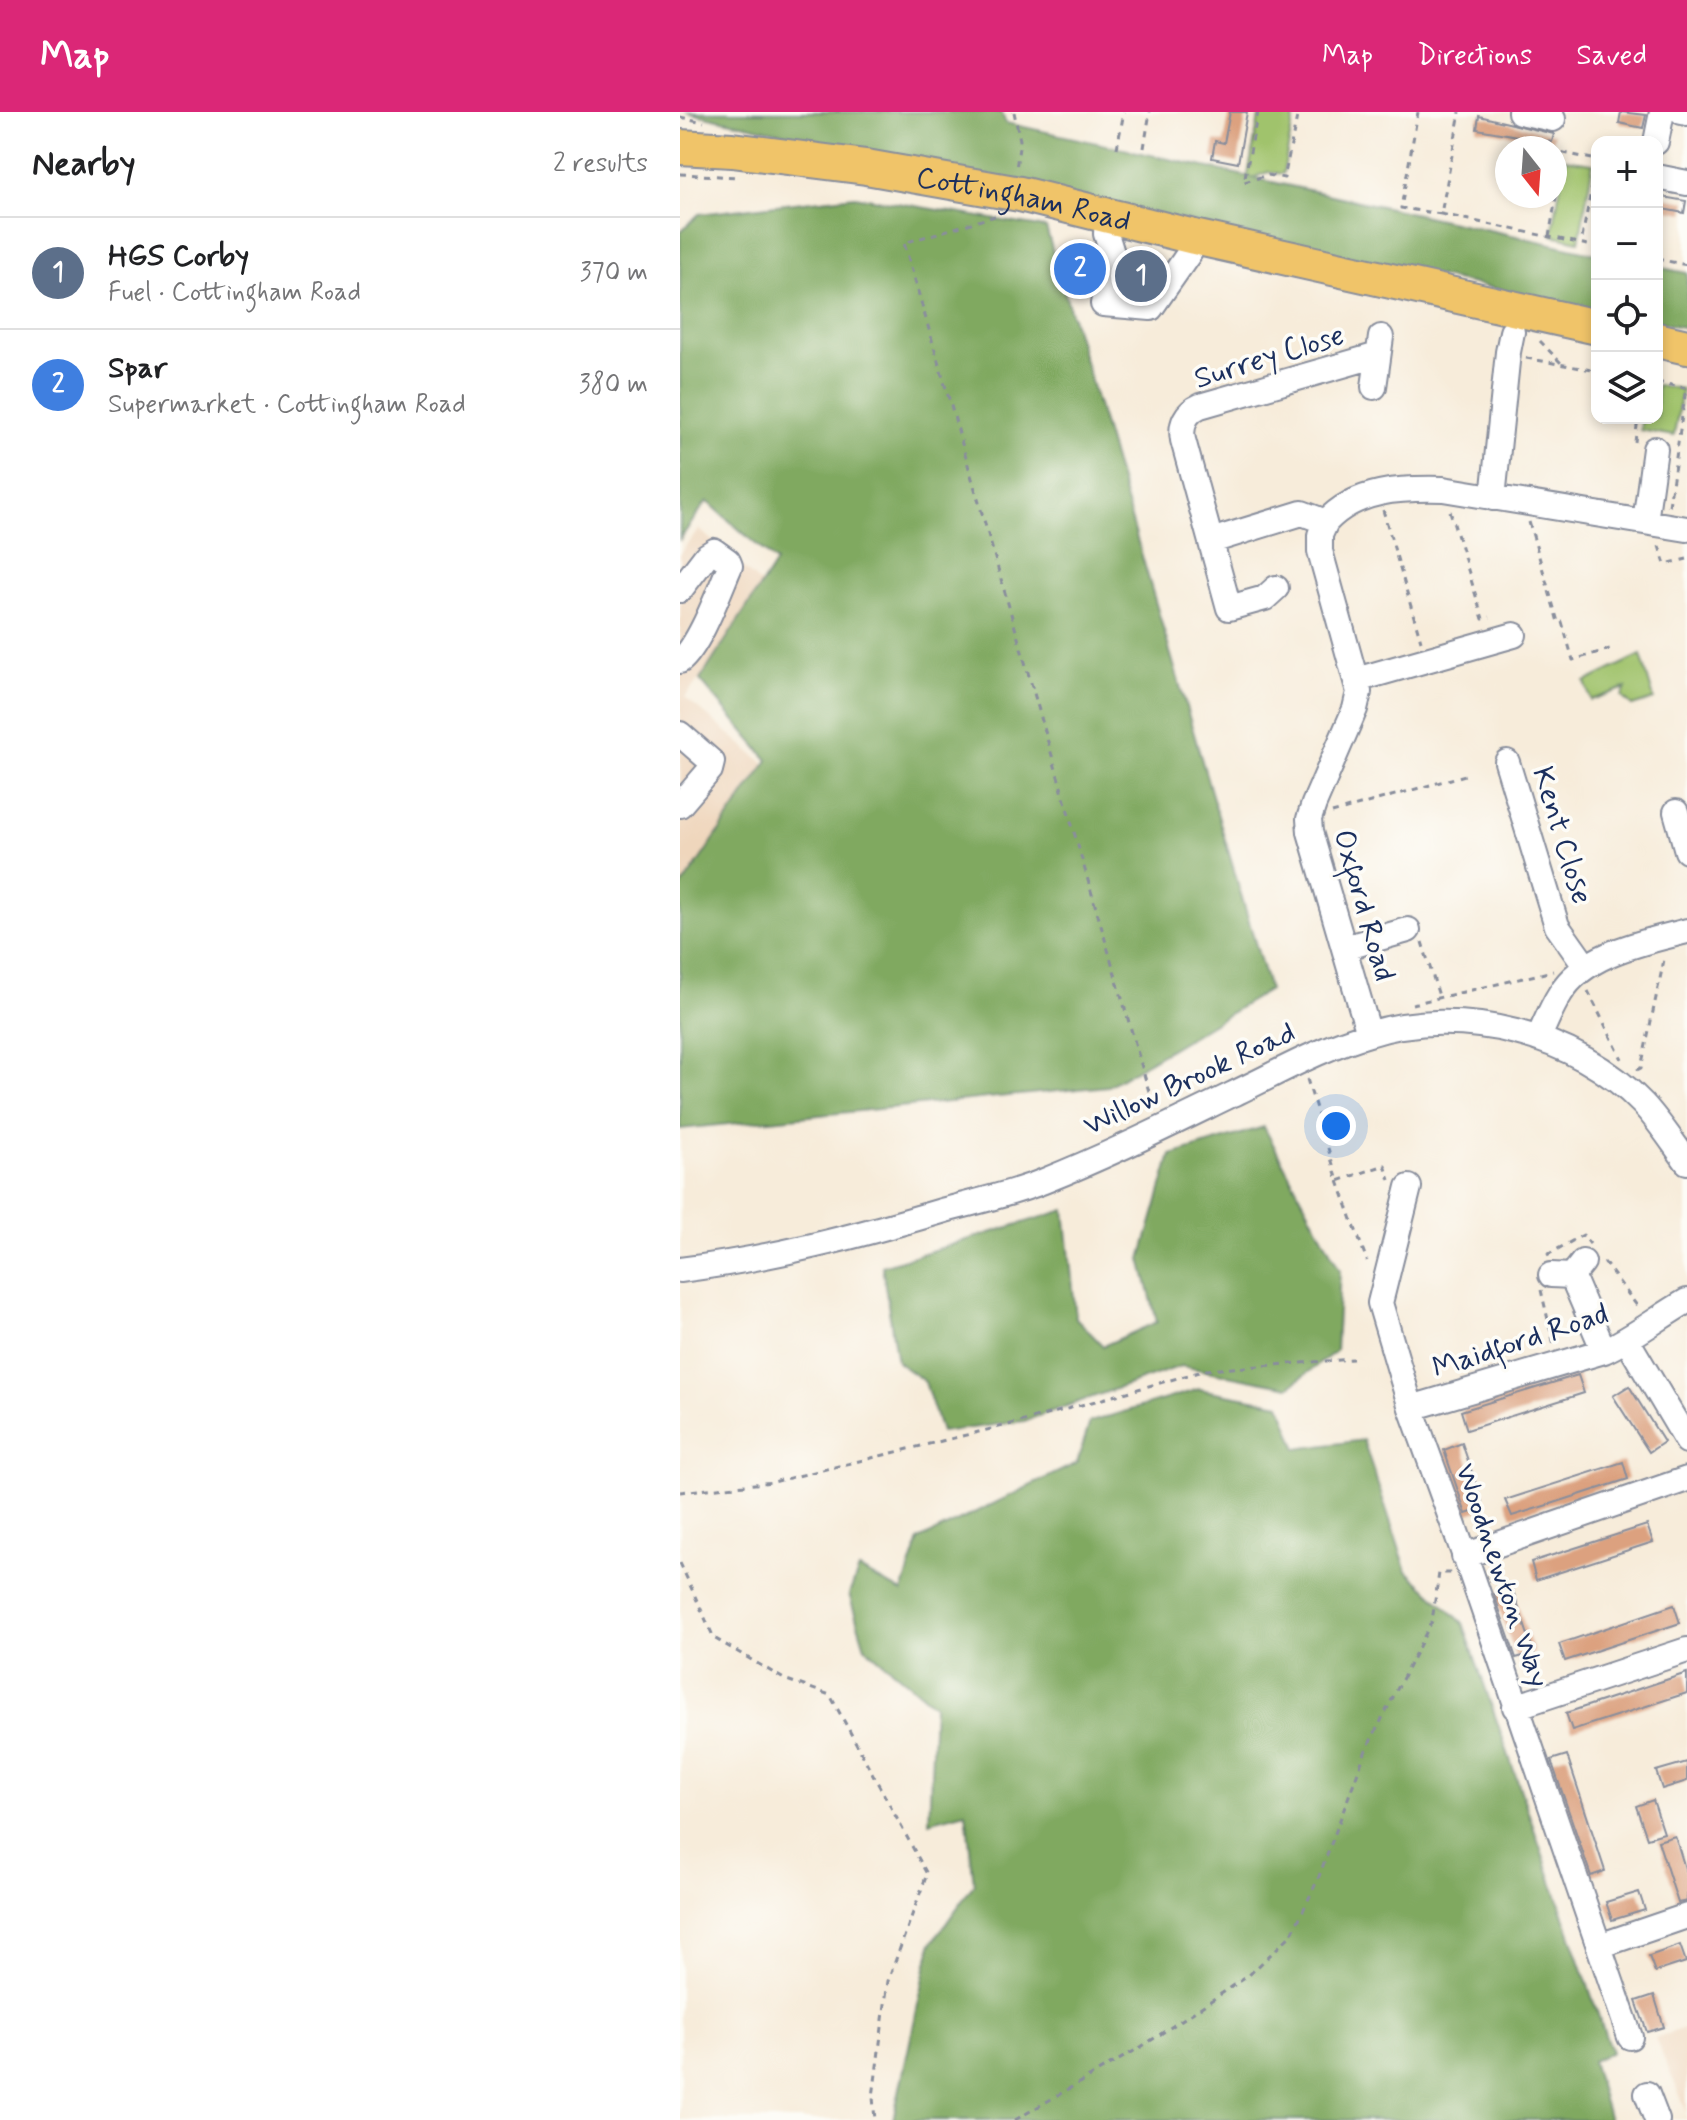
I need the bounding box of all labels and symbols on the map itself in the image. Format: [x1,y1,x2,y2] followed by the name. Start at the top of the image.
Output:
[1495,136,1567,208] north arrow
[913,158,1135,242] street label: Cottingham Road
[1054,239,1106,299] pin: 2
[1115,246,1167,306] pin: 1
[1190,316,1349,399] street label: Surrey Close
[1522,762,1601,909] street label: Kent Close
[1321,825,1404,986] street label: Oxford Road
[1077,1013,1302,1146] street label: Willow Brook Road
[1316,1106,1356,1146] your location
[1427,1295,1614,1390] street label: Maidford Road
[1445,1458,1558,1693] street label: Woodnewton Way

